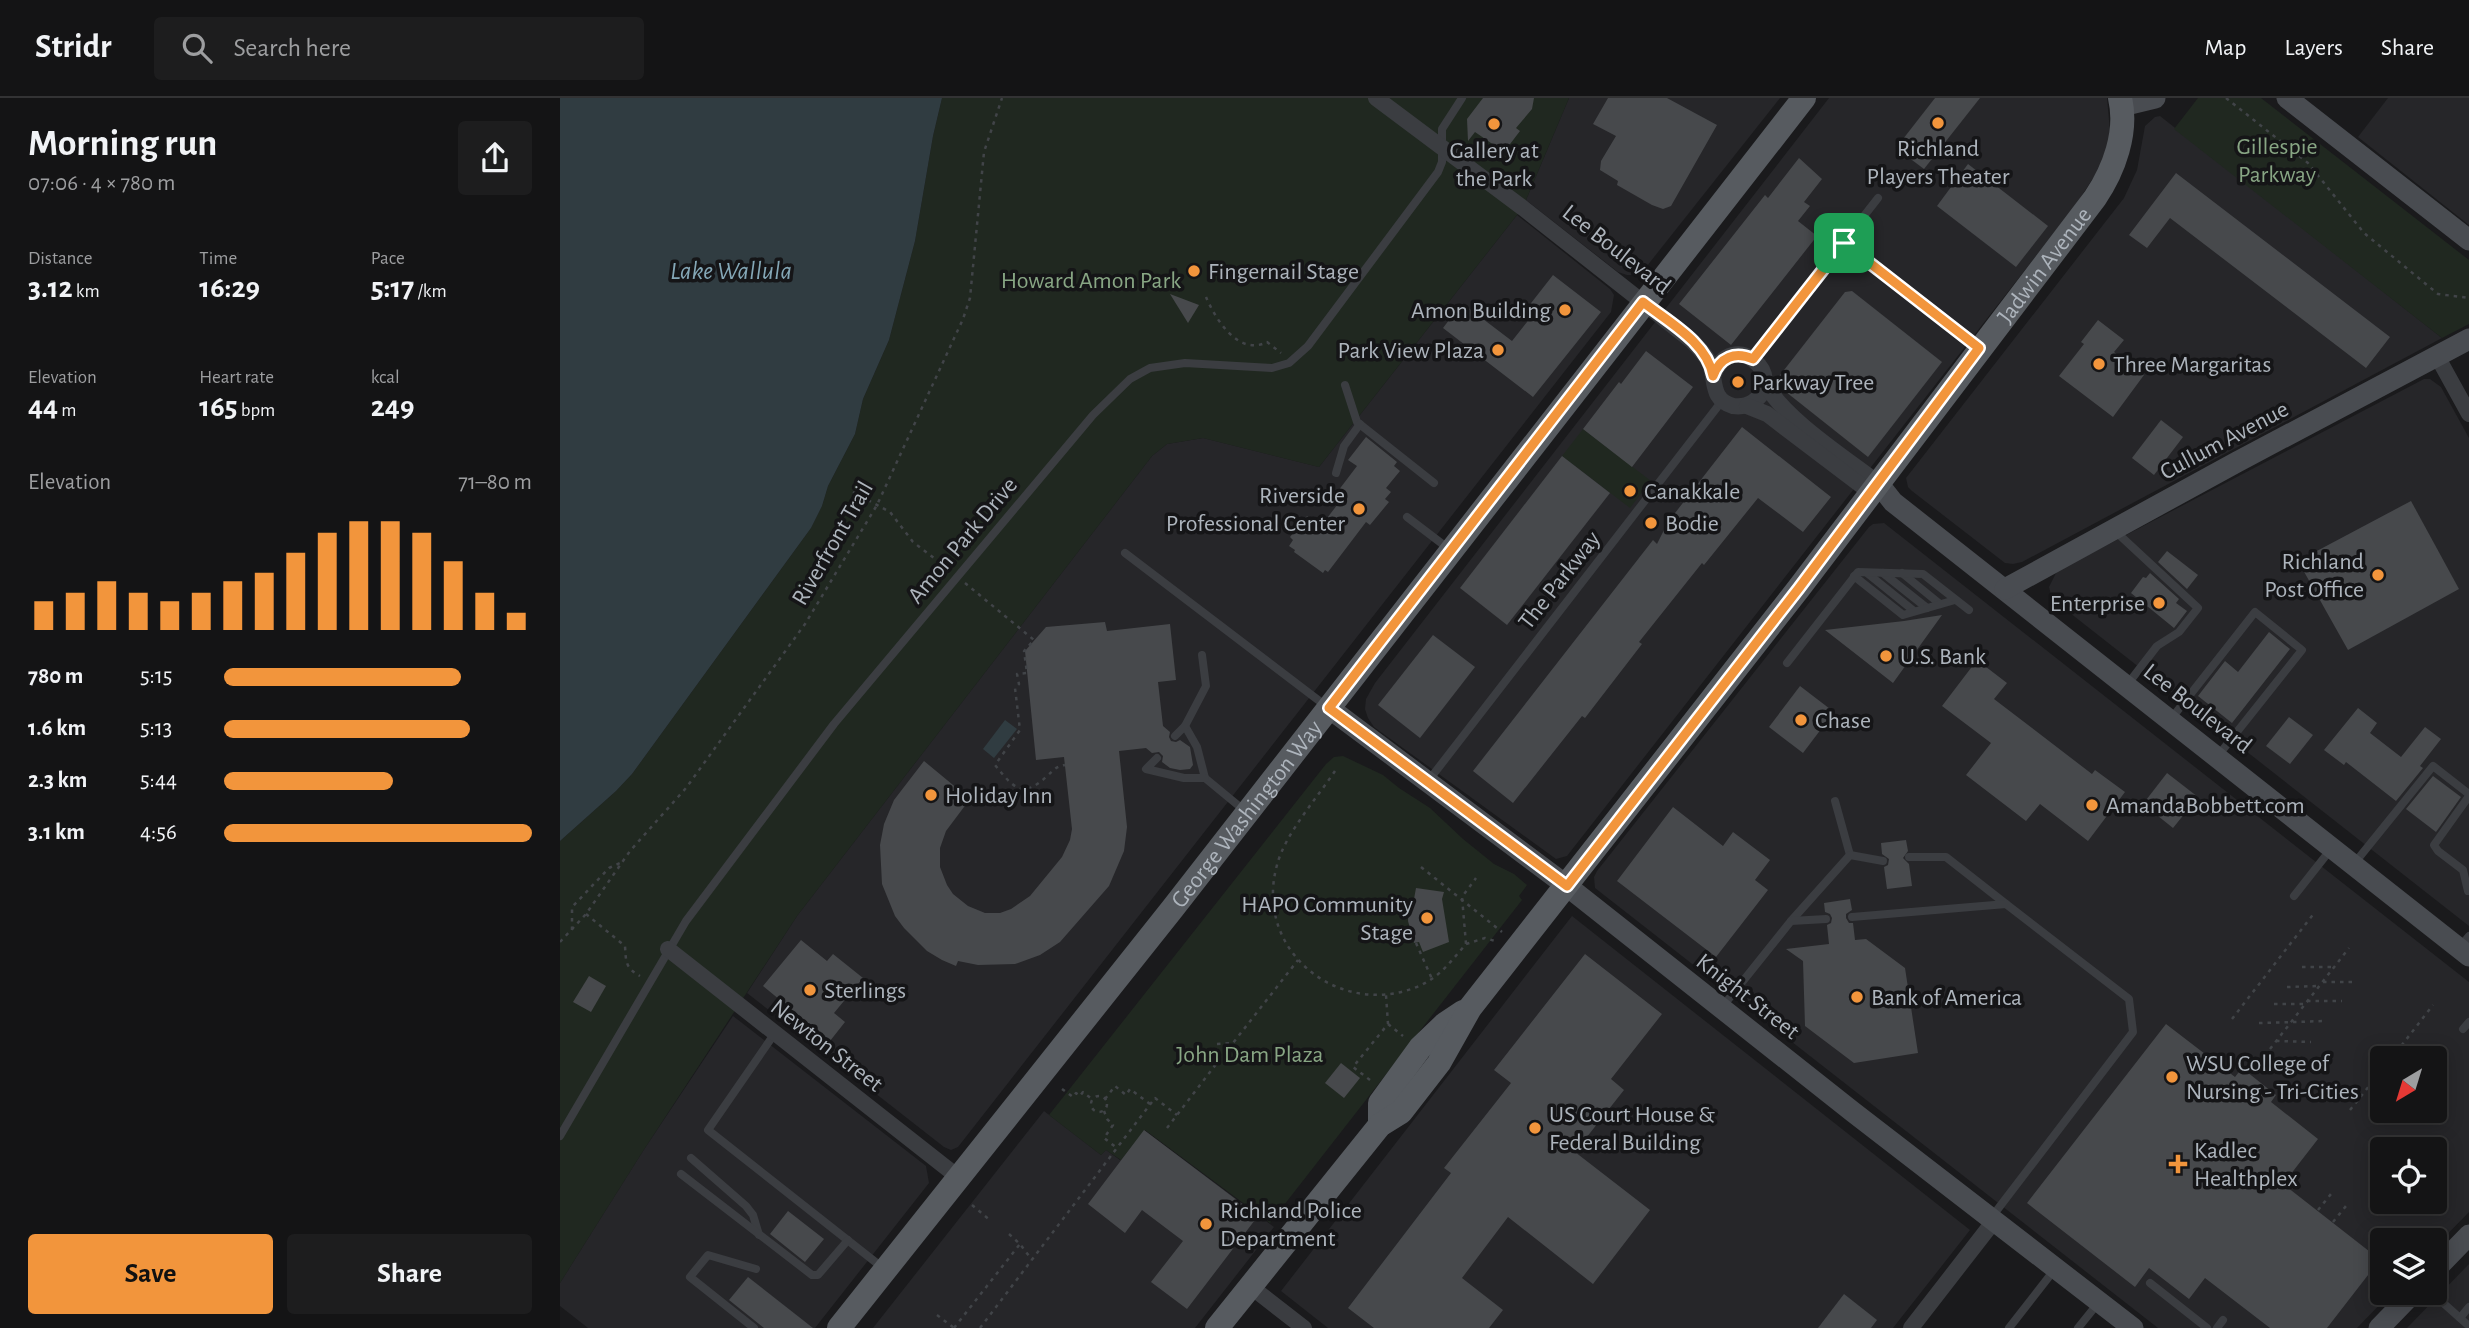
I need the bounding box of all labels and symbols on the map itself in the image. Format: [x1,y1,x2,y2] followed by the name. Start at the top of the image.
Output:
[1930,115,1946,131] marker: Richland Players Theater
[1486,116,1502,132] marker: Gallery at the Park
[2236,135,2318,187] park label: Gillespie Parkway
[1866,137,2010,189] place label: Richland Players Theater
[1449,139,1539,191] place label: Gallery at the Park
[1558,200,1675,299] street label: Lee Boulevard
[1993,203,2096,328] street label: Jadwin Avenue
[1814,213,1874,273] pin
[670,258,792,284] water label: Lake Wallula
[1208,260,1359,284] place label: Fingernail Stage
[1186,263,1202,279] marker: Fingernail Stage
[1001,269,1181,293] park label: Howard Amon Park
[1411,299,1551,323] place label: Amon Building
[1557,302,1573,318] marker: Amon Building
[1338,339,1484,363] place label: Park View Plaza
[1490,342,1506,358] marker: Park View Plaza
[2113,353,2271,377] place label: Three Margaritas
[2091,356,2107,372] marker: Three Margaritas
[1752,371,1874,395] place label: Parkway Tree
[1730,374,1746,390] marker: Parkway Tree
[2156,397,2293,485] street label: Cullum Avenue
[903,473,1022,608] street label: Amon Park Drive
[788,477,878,610] street label: Riverfront Trail
[1644,480,1740,504] place label: Canakkale
[1622,483,1638,499] marker: Canakkale
[1166,484,1345,536] place label: Riverside Professional Center
[1351,501,1367,517] marker: Riverside Professional Center
[1665,512,1719,536] place label: Bodie
[1643,515,1659,531] marker: Bodie
[1514,527,1605,634] street label: The Parkway
[2264,550,2364,602] place label: Richland Post Office
[2370,567,2386,583] marker: Richland Post Office
[2050,592,2145,616] place label: Enterprise
[2151,595,2167,611] marker: Enterprise
[1900,645,1986,669] place label: U.S. Bank
[1878,648,1894,664] marker: U.S. Bank
[2139,659,2256,758] street label: Lee Boulevard
[1815,709,1871,733] place label: Chase
[1793,712,1809,728] marker: Chase
[1167,716,1327,913] street label: George Washington Way
[945,784,1053,808] place label: Holiday Inn
[923,787,939,803] marker: Holiday Inn
[2106,794,2305,818] place label: AmandaBobbett.com
[2084,797,2100,813] marker: AmandaBobbett.com
[1241,893,1413,945] place label: HAPO Community Stage
[1419,910,1435,926] marker: HAPO Community Stage
[1691,949,1804,1044] street label: Knight Street
[824,979,906,1003] place label: Sterlings
[802,982,818,998] marker: Sterlings
[1871,986,2022,1010] place label: Bank of America
[1849,989,1865,1005] marker: Bank of America
[766,995,887,1097] street label: Newton Street
[1176,1043,1324,1067] park label: John Dam Plaza
[2370,1046,2446,1124] north arrow
[2186,1052,2359,1104] place label: WSU College of Nursing - Tri-Cities
[2164,1069,2180,1085] marker: WSU College of Nursing - Tri-Cities
[1549,1103,1715,1155] place label: US Court House & Federal Building
[1527,1120,1543,1136] marker: US Court House & Federal Building
[2194,1139,2298,1191] place label: Kadlec Healthplex
[2168,1154,2188,1174] marker: Kadlec Healthplex
[1220,1199,1362,1251] place label: Richland Police Department
[1198,1216,1214,1232] marker: Richland Police Department

